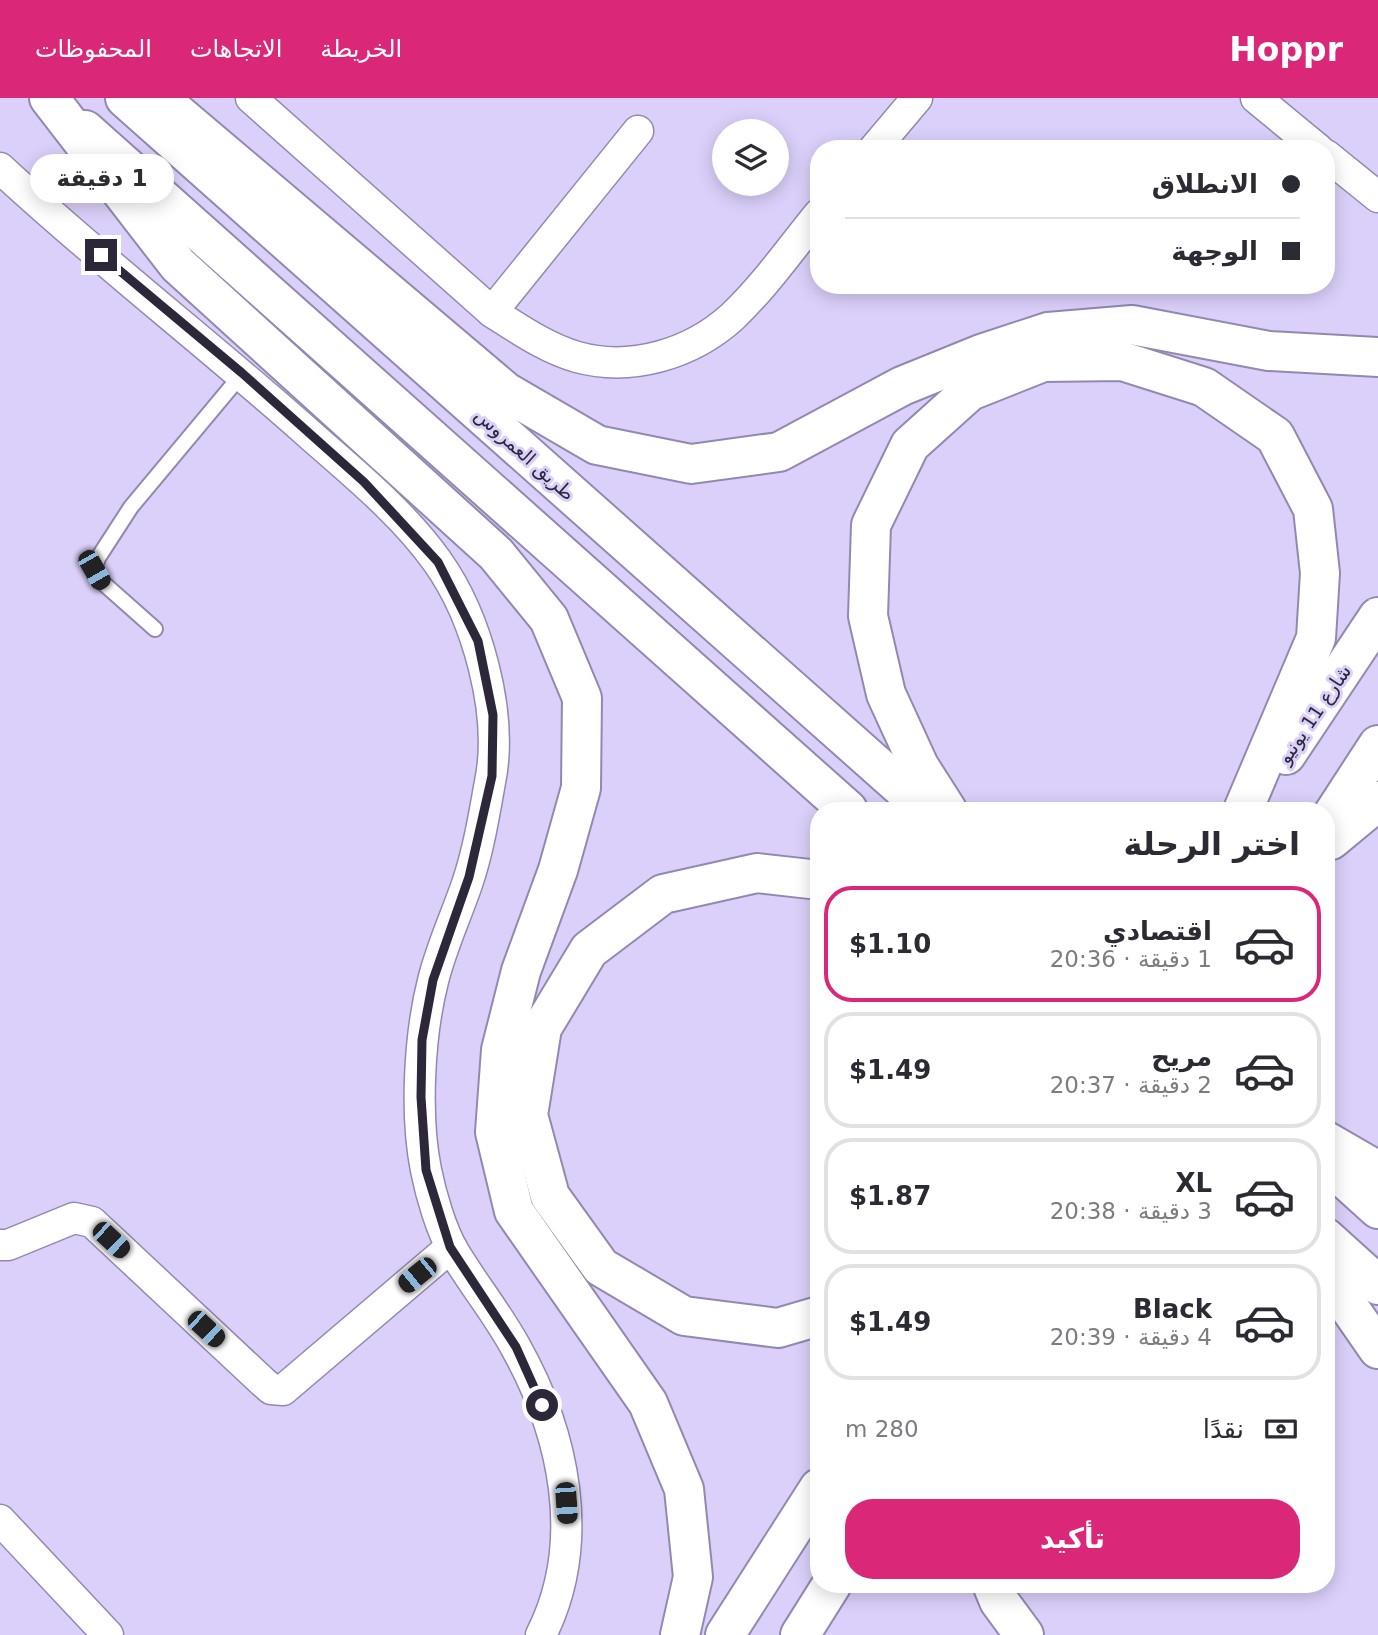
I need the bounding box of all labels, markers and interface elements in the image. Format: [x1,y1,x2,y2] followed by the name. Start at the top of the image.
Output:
[1229,30,1343,69] text: Hoppr
[35,35,152,63] text: المحفوظات
[190,35,282,63] text: الاتجاهات
[320,35,402,63] text: الخريطة
[712,119,789,196] map controls
[712,119,789,196] button: layers
[29,153,173,202] callout: 1 دقيقة
[57,165,147,191] text: 1 دقيقة
[1152,169,1258,199] text: الانطلاق
[1171,236,1258,266] text: الوجهة
[85,239,117,271] route end
[470,403,579,505] street label: طريق العمروس
[75,547,114,593] car
[1272,660,1356,769] street label: شارع 11 يونيو
[1123,825,1300,863] text: اختر الرحلة
[1233,913,1296,976] icon: car
[1103,916,1212,946] text: اقتصادي
[849,929,931,959] text: $1.10
[1050,946,1212,972] text: 1 دقيقة · 20:36
[1233,1039,1296,1102] icon: car
[1151,1042,1212,1072] text: مريح
[849,1055,931,1085] text: $1.49
[1050,1072,1212,1098] text: 2 دقيقة · 20:37
[1233,1165,1296,1228] icon: car
[1175,1168,1212,1198] text: XL
[849,1181,931,1211] text: $1.87
[1050,1198,1212,1224] text: 3 دقيقة · 20:38
[89,1218,134,1262] car
[395,1254,440,1296] car
[1233,1291,1296,1354] icon: car
[1133,1294,1212,1324] text: Black
[184,1307,229,1351] car
[849,1307,931,1337] text: $1.49
[1050,1324,1212,1350] text: 4 دقيقة · 20:39
[526,1389,558,1421] route start
[1262,1410,1300,1448] icon: cash
[1203,1414,1244,1444] text: نقدًا
[845,1416,919,1442] text: 280 m
[555,1481,578,1525] car
[845,1499,1300,1579] button: تأكيد

